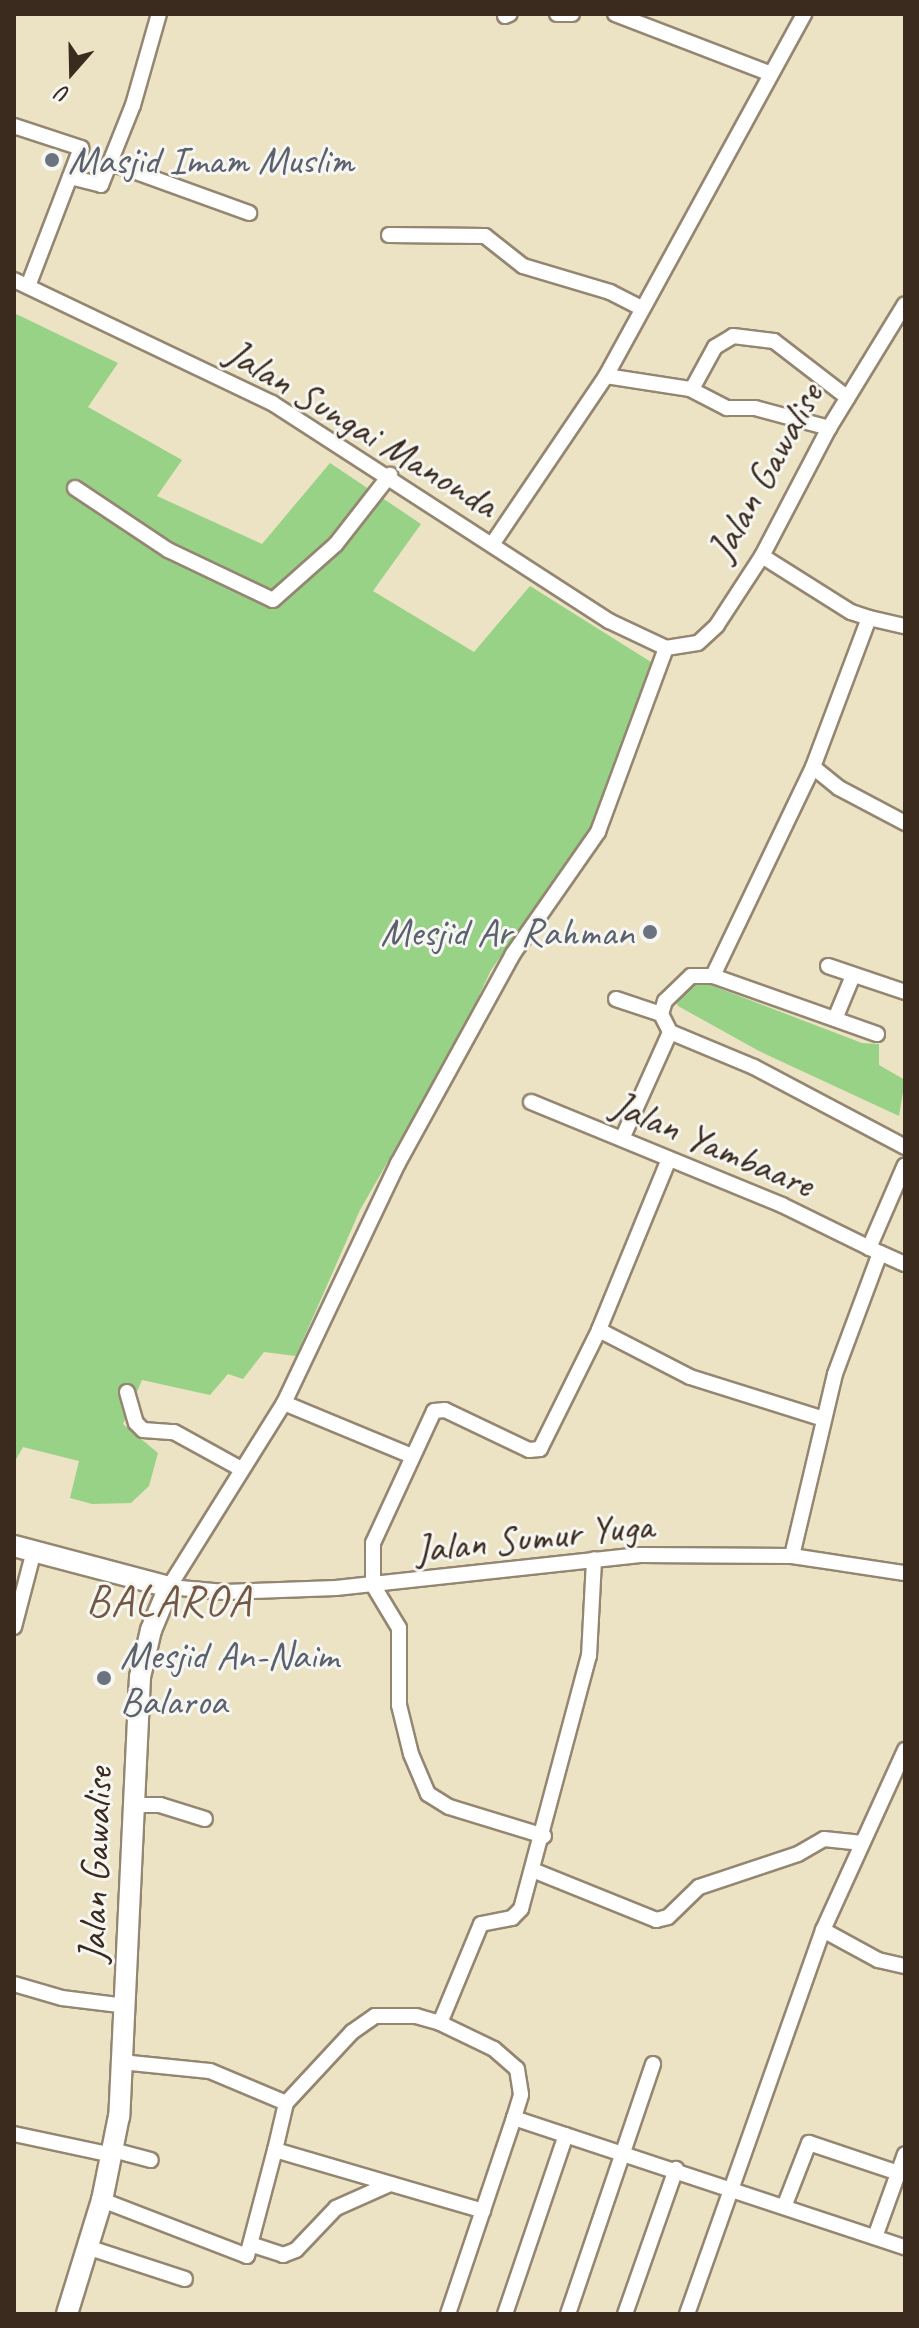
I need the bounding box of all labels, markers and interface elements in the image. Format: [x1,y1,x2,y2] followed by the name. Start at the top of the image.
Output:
[32,32,112,112] north arrow
[54,80,74,110] text: U
[68,136,352,184] place label: Masjid Imam Muslim
[43,151,61,169] marker: Masjid Imam Muslim
[218,328,506,528] street label: Jalan Sungai Manonda
[697,376,833,568] street label: Jalan Gawalise
[378,908,634,956] place label: Mesjid Ar Rahman
[641,923,659,941] marker: Mesjid Ar Rahman
[605,1080,821,1208] street label: Jalan Yambaare
[413,1501,655,1573] street label: Jalan Sumur Yuga
[88,1575,250,1627] district label: BALAROA
[120,1631,339,1725] place label: Mesjid An-Naim Balaroa
[95,1669,113,1687] marker: Mesjid An-Naim Balaroa
[68,1767,122,1963] street label: Jalan Gawalise

